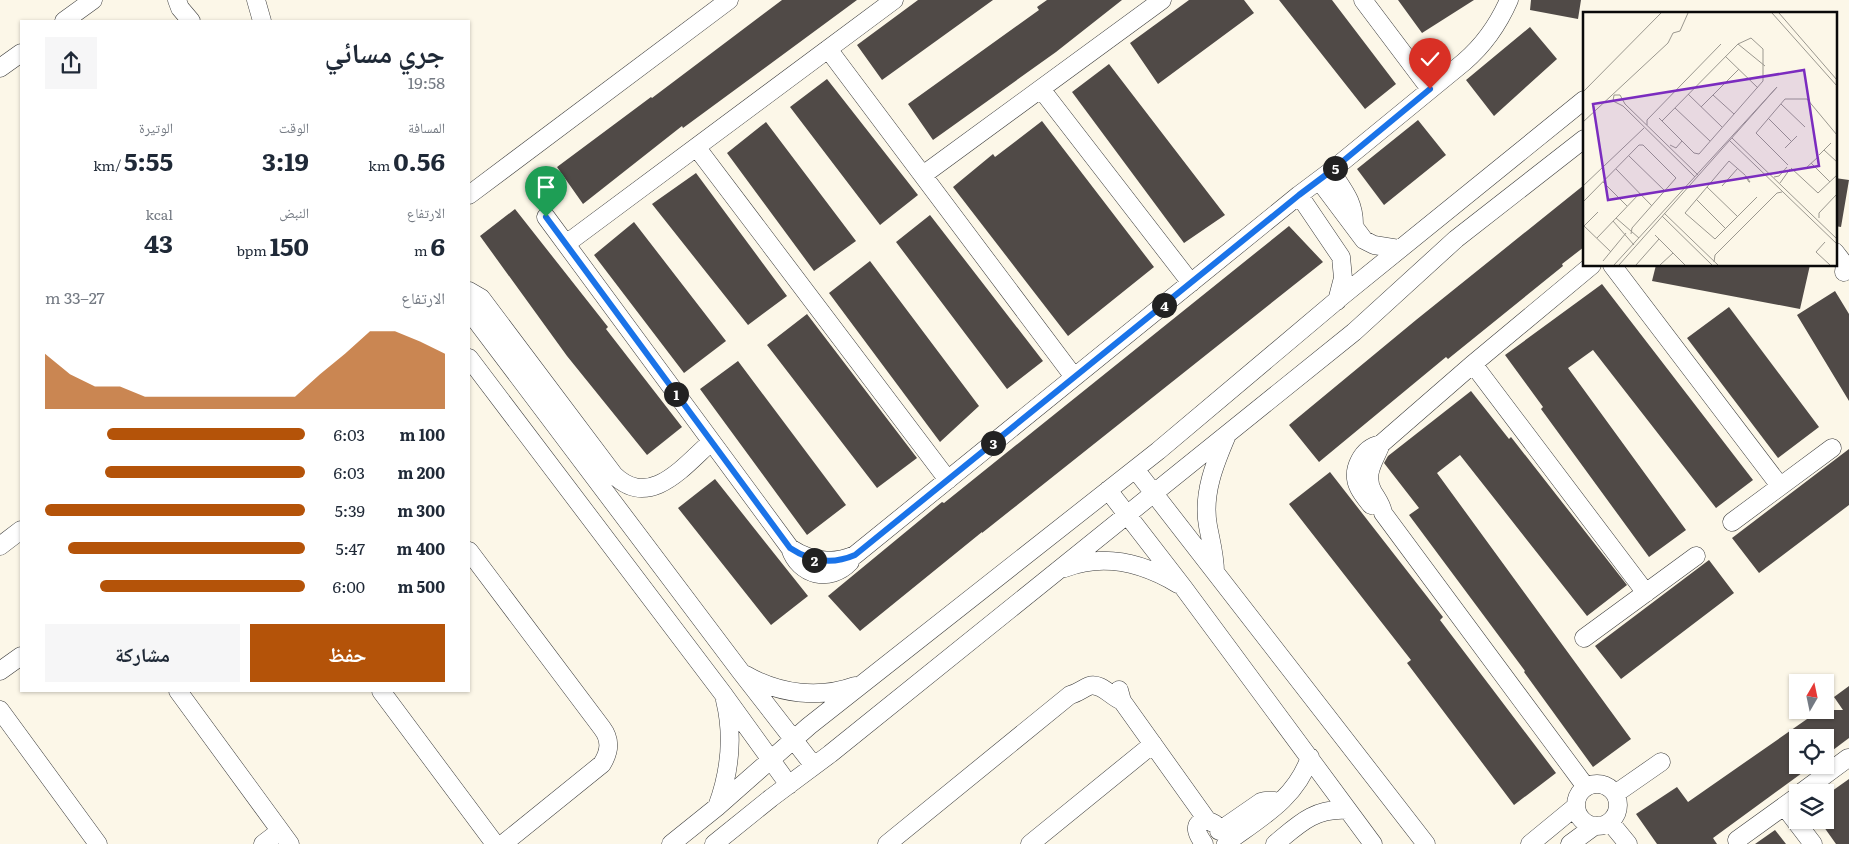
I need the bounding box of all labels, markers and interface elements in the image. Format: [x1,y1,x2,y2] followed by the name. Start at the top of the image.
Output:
[1583,12,1836,266] inset map
[325,30,445,72] text: جري مسائي
[45,37,97,89] button: share
[1409,38,1451,89] pin
[1416,45,1444,73] icon: check
[408,70,445,94] text: 19:58
[139,117,173,137] text: الوتيرة
[279,117,309,137] text: الوقت
[408,117,445,137] text: المسافة
[124,142,173,179] text: 5:55
[262,142,309,179] text: 3:19
[393,142,445,179] text: 0.56
[93,155,124,175] text: /km
[368,155,393,175] text: km
[1322,156,1348,180] pin: 5
[1332,158,1339,178] text: 5
[525,166,567,217] pin
[532,173,560,201] icon: arrive
[279,202,309,222] text: النبض
[407,202,445,222] text: الارتفاع
[145,204,173,224] text: kcal
[144,224,173,261] text: 43
[270,227,309,264] text: 150
[430,227,445,264] text: 6
[236,240,270,260] text: bpm
[414,240,430,260] text: m
[45,285,105,309] text: 27–33 m
[401,285,445,309] text: الارتفاع
[1152,292,1176,318] pin: 4
[1160,295,1169,315] text: 4
[664,382,688,406] pin: 1
[674,384,679,404] text: 1
[333,422,365,446] text: 6:03
[400,422,445,446] text: 100 m
[980,430,1006,456] pin: 3
[990,433,997,453] text: 3
[333,460,365,484] text: 6:03
[398,460,445,484] text: 200 m
[335,498,365,522] text: 5:39
[397,498,445,522] text: 300 m
[335,536,365,560] text: 5:47
[396,536,445,560] text: 400 m
[802,548,826,572] pin: 2
[811,550,818,570] text: 2
[333,574,365,598] text: 6:00
[397,574,445,598] text: 500 m
[45,624,240,682] button: مشاركة
[250,624,445,682] button: حفظ
[1789,674,1834,719] north arrow
[1789,674,1834,829] map controls
[1789,729,1834,774] button: locate
[1789,784,1834,829] button: layers

